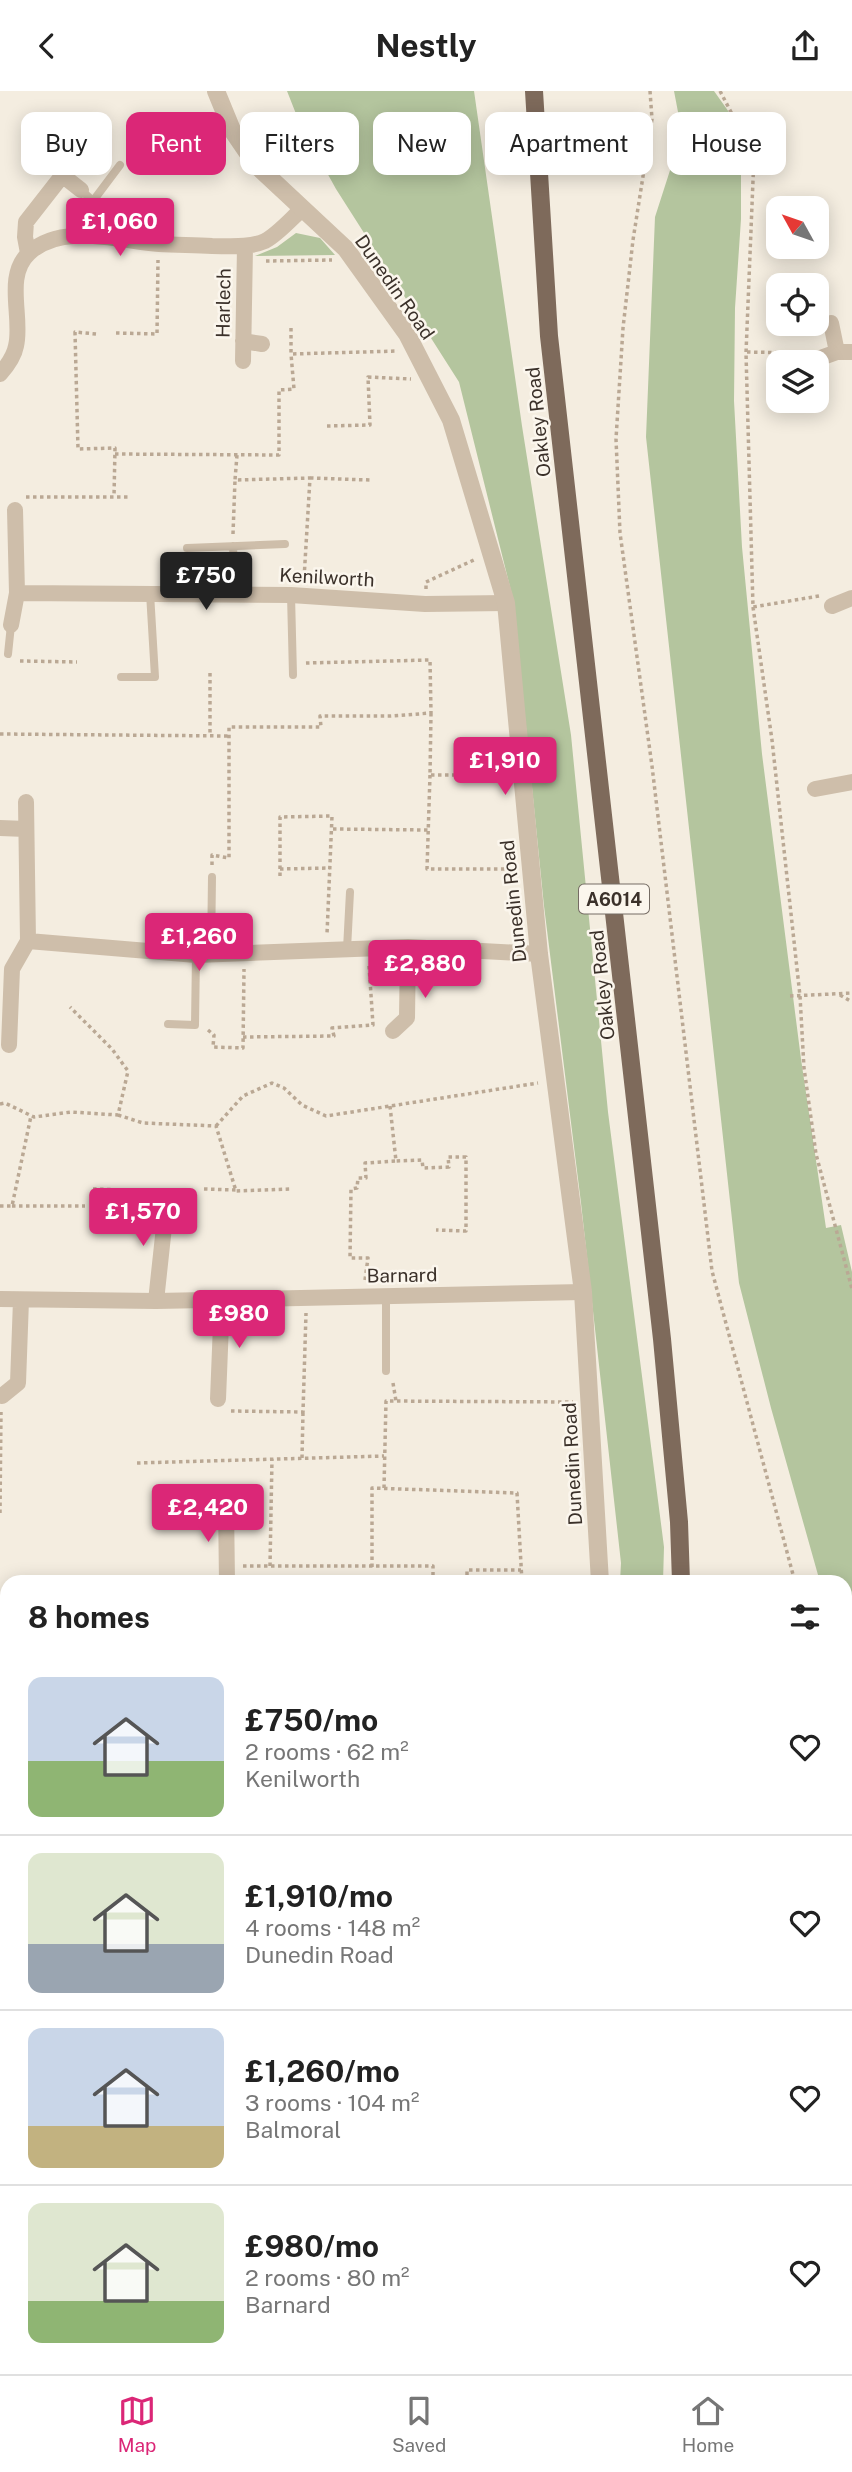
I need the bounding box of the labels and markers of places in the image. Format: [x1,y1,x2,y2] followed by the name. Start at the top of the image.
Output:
[63,199,177,258] pin: £1,060
[165,553,247,612] pin: £750
[448,737,562,797] pin: £1,910
[142,913,256,973] pin: £1,260
[368,941,482,1000] pin: £2,880
[86,1189,200,1248] pin: £1,570
[198,1291,280,1350] pin: £980
[151,1485,265,1544] pin: £2,420

